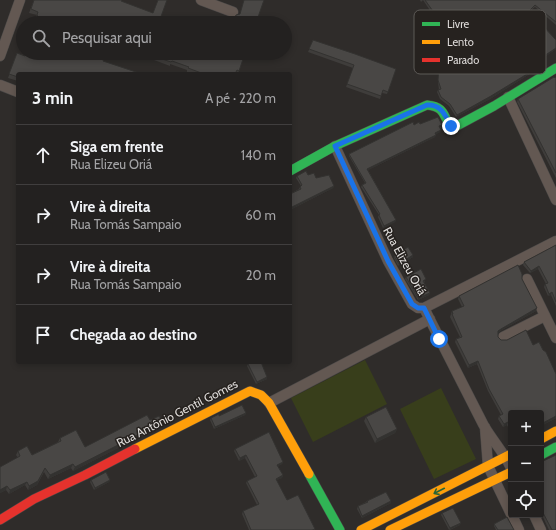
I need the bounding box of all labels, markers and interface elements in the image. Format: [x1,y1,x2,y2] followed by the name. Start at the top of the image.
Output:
[414,10,546,74] legend
[16,16,292,60] search box
[447,17,470,31] text: Livre
[30,27,52,49] icon: search
[62,29,152,47] text: Pesquisar aqui
[447,35,474,49] text: Lento
[447,53,479,67] text: Parado
[32,88,73,108] text: 3 min
[205,90,276,106] text: A pé · 220 m
[442,117,460,135] route end
[70,138,163,156] text: Siga em frente
[32,144,54,166] icon: ahead
[241,147,276,163] text: 140 m
[70,156,152,172] text: Rua Elizeu Oriá
[70,198,151,216] text: Vire à direita
[32,204,54,226] icon: right
[245,207,276,223] text: 60 m
[70,216,181,232] text: Rua Tomás Sampaio
[380,224,430,298] street label: Rua Elizeu Oriá
[70,258,151,276] text: Vire à direita
[32,264,54,286] icon: right
[246,267,276,283] text: 20 m
[70,276,181,292] text: Rua Tomás Sampaio
[32,324,54,346] icon: arrive
[70,326,197,344] text: Chegada ao destino
[430,330,448,348] route start
[114,376,240,450] street label: Rua Antônio Gentil Gomes
[508,410,544,518] map controls
[508,410,544,446] button: +
[508,446,544,482] button: −
[508,482,544,518] button: locate
[433,488,445,495] one-way arrow

